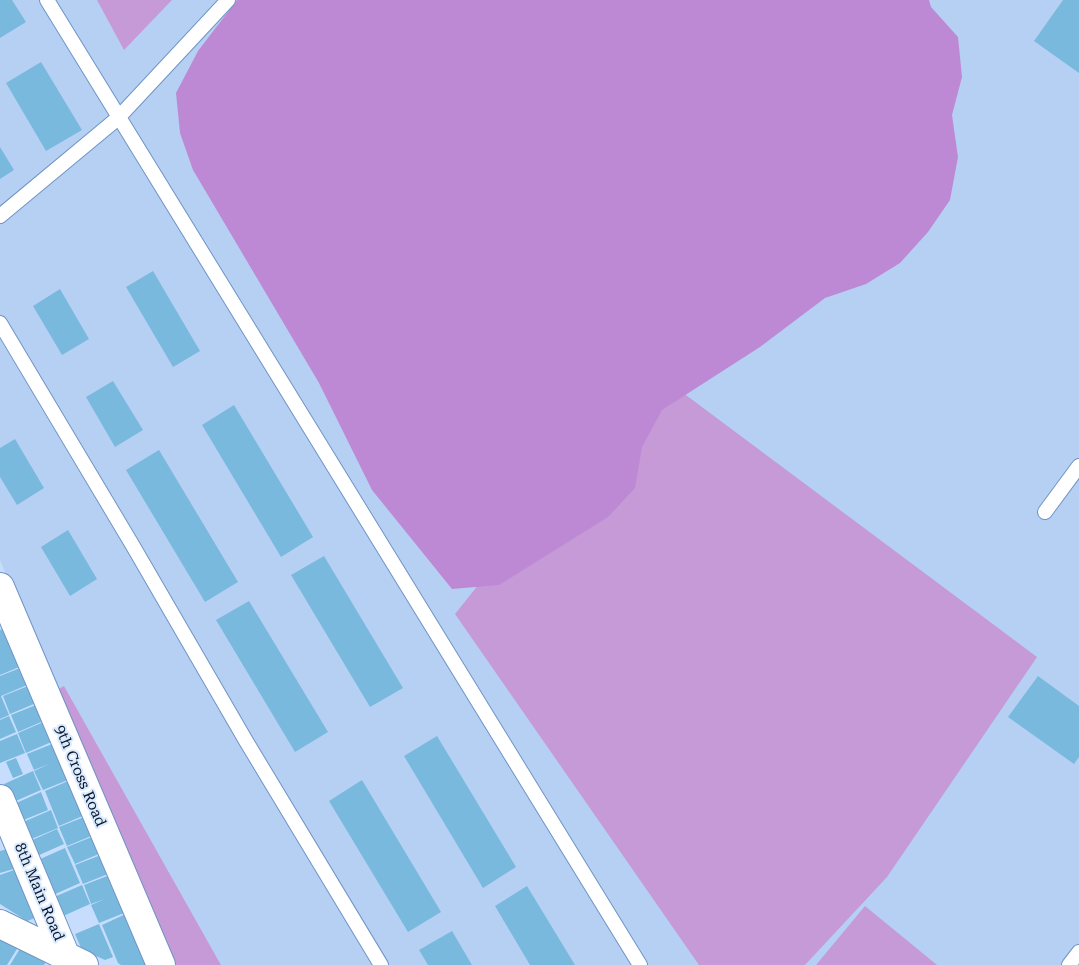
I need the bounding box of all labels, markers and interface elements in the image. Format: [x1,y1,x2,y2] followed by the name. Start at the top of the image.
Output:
[51,723,109,829] street label: 9th Cross Road
[10,840,68,944] street label: 8th Main Road

